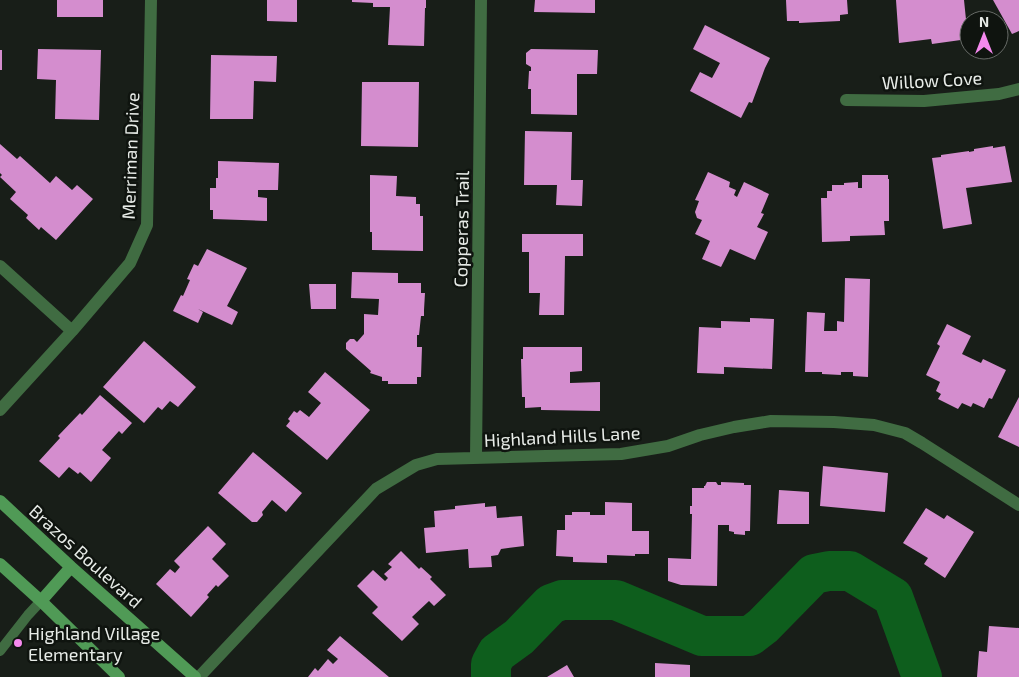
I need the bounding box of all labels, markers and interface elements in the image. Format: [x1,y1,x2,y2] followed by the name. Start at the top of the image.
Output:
[959,10,1009,60] north arrow
[979,13,989,30] text: N
[881,66,983,94] street label: Willow Cove
[117,92,143,220] street label: Merriman Drive
[449,170,473,287] street label: Copperas Trail
[483,421,641,451] street label: Highland Hills Lane
[25,500,147,612] street label: Brazos Boulevard
[28,622,160,665] place label: Highland Village Elementary
[12,637,24,649] marker: Highland Village Elementary

